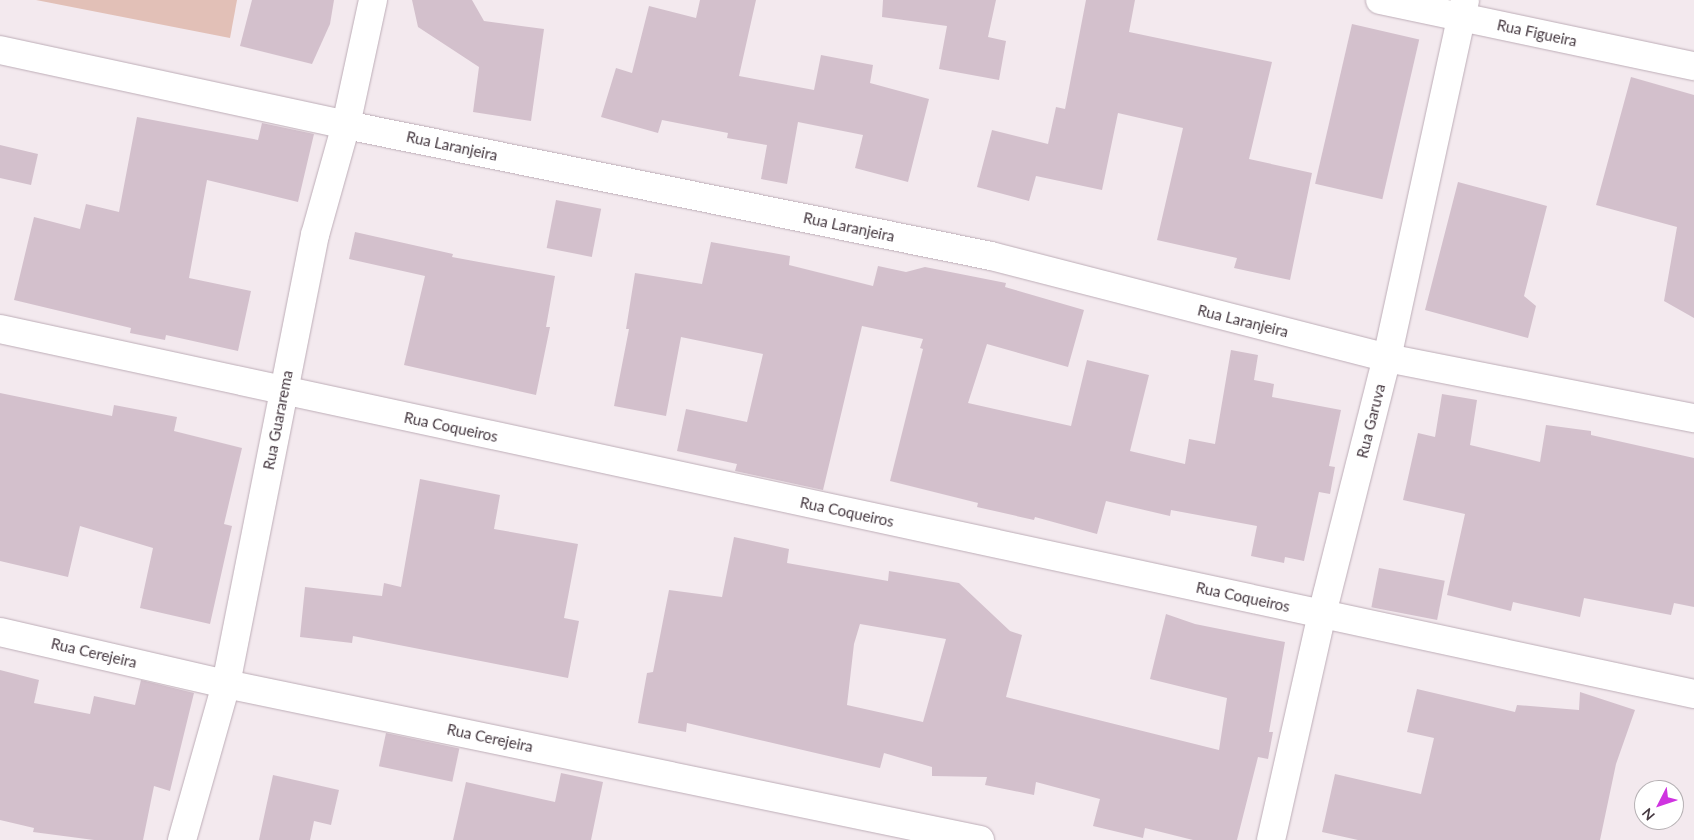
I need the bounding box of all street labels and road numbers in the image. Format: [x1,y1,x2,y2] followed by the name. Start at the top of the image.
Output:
[1495,16,1579,50] street label: Rua Figueira
[405,128,499,164] street label: Rua Laranjeira
[802,209,896,245] street label: Rua Laranjeira
[1196,301,1290,341] street label: Rua Laranjeira
[260,369,296,471] street label: Rua Guararema
[1353,382,1389,460] street label: Rua Garuva
[402,408,500,446] street label: Rua Coqueiros
[798,493,896,531] street label: Rua Coqueiros
[1194,578,1292,616] street label: Rua Coqueiros
[49,634,139,672] street label: Rua Cerejeira
[445,720,535,756] street label: Rua Cerejeira

